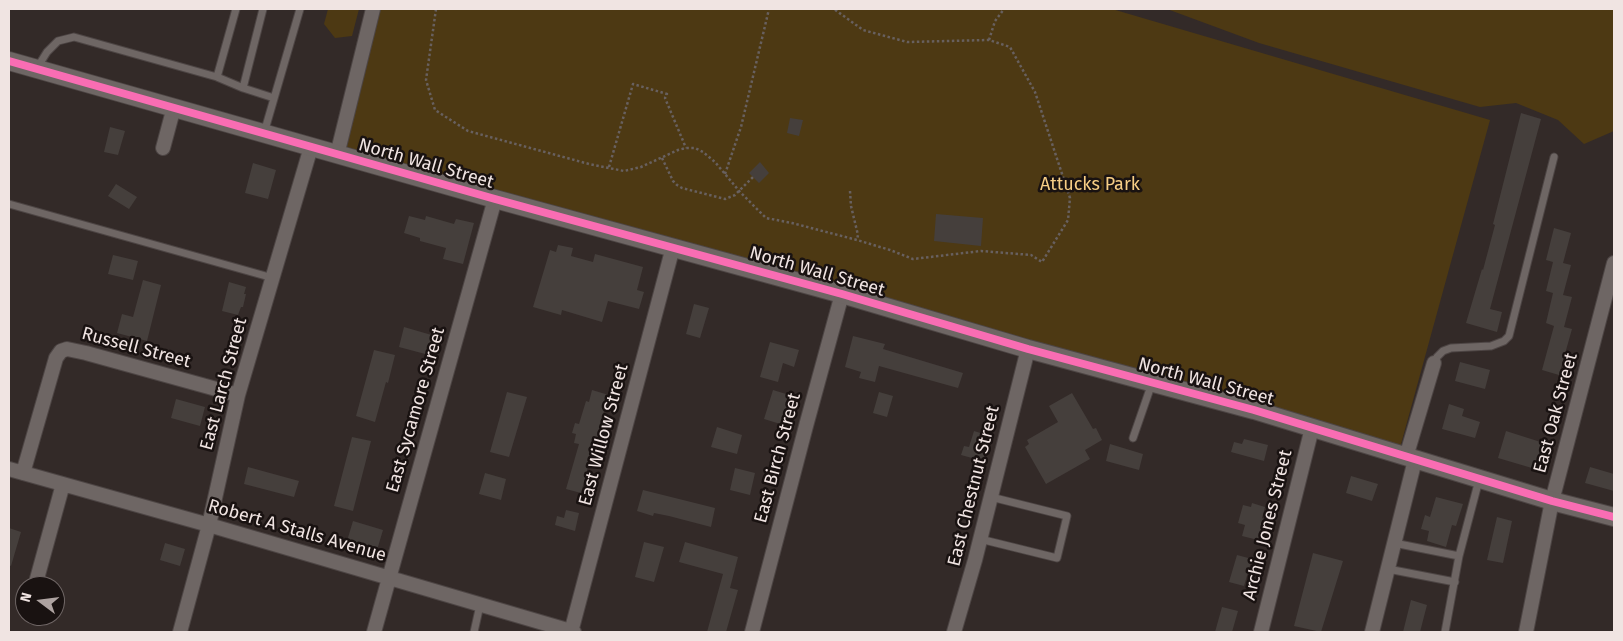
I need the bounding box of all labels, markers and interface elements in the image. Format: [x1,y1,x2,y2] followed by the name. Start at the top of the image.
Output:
[356,134,496,194] street label: North Wall Street
[1040,174,1140,196] park label: Attucks Park
[747,242,887,302] street label: North Wall Street
[196,315,252,453] street label: East Larch Street
[79,323,193,373] street label: Russell Street
[382,325,450,495] street label: East Sycamore Street
[1530,351,1582,475] street label: East Oak Street
[1136,353,1276,411] street label: North Wall Street
[575,362,633,508] street label: East Willow Street
[750,391,806,525] street label: East Birch Street
[944,403,1004,569] street label: East Chestnut Street
[1239,448,1297,602] street label: Archie Jones Street
[205,495,389,567] street label: Robert A Stalls Avenue
[15,576,65,626] north arrow
[17,591,35,604] text: N

